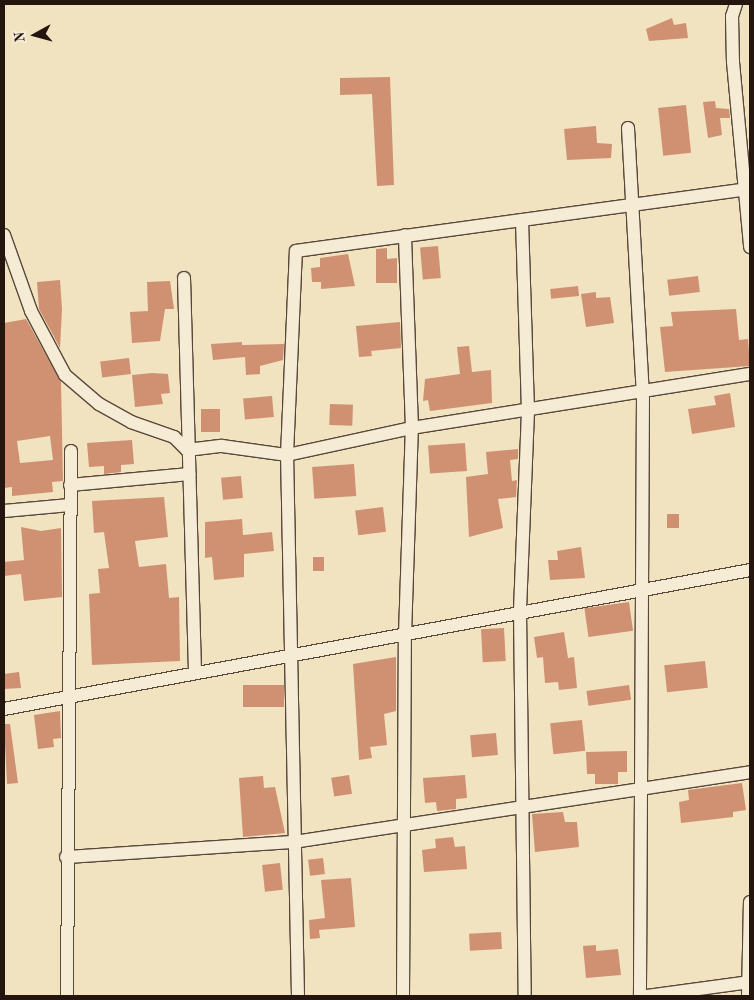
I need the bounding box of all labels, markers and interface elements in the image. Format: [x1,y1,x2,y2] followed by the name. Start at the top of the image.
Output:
[10,10,60,60] north arrow
[13,31,28,43] text: N

